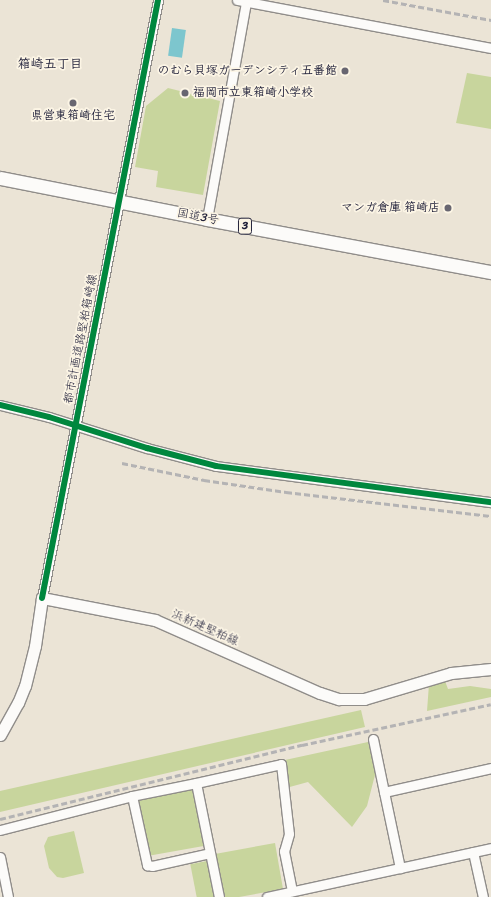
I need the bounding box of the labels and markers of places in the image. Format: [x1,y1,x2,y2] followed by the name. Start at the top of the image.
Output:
[157,64,337,78] place label: のむら貝塚ガーデンシティ五番館
[340,66,350,76] marker: のむら貝塚ガーデンシティ五番館
[193,86,313,100] place label: 福岡市立東箱崎小学校
[180,88,190,98] marker: 福岡市立東箱崎小学校
[68,98,78,108] marker: 県営東箱崎住宅
[31,109,115,123] place label: 県営東箱崎住宅
[341,201,440,215] place label: マンガ倉庫 箱崎店
[443,203,453,213] marker: マンガ倉庫 箱崎店

